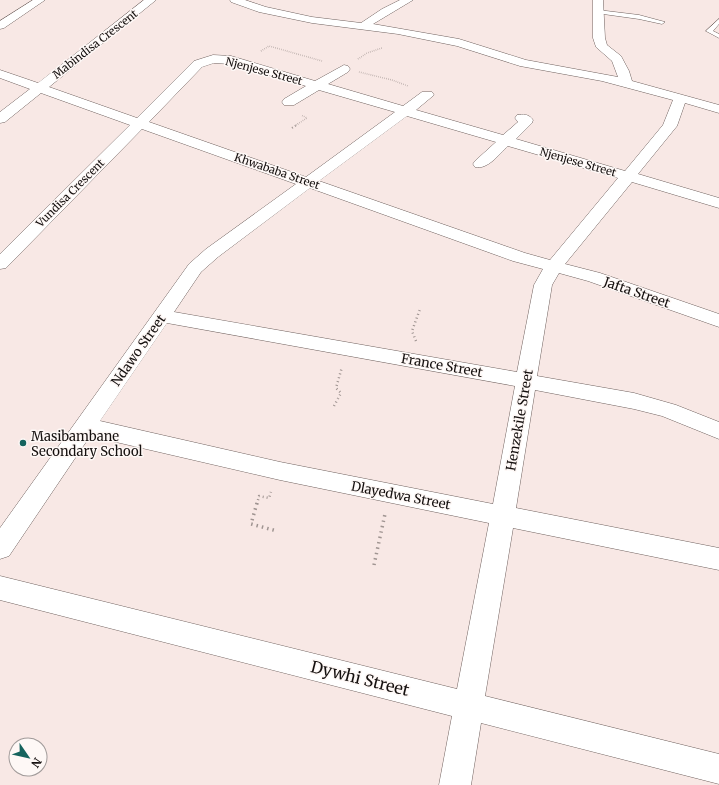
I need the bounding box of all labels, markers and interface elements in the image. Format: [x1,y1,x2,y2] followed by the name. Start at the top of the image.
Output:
[50,6,141,82] street label: Mabindisa Crescent
[224,54,305,88] street label: Njenjese Street
[538,144,619,180] street label: Njenjese Street
[232,150,322,192] street label: Khwababa Street
[32,155,108,231] street label: Vundisa Crescent
[601,273,672,312] street label: Jafta Street
[107,311,169,389] street label: Ndawo Street
[400,350,484,381] street label: France Street
[502,368,537,472] street label: Henzekile Street
[31,428,143,460] place label: Masibambane Secondary School
[18,438,28,448] marker: Masibambane Secondary School
[350,478,452,513] street label: Dlayedwa Street
[309,656,412,700] street label: Dywhi Street
[8,737,48,777] north arrow
[28,755,45,770] text: N

